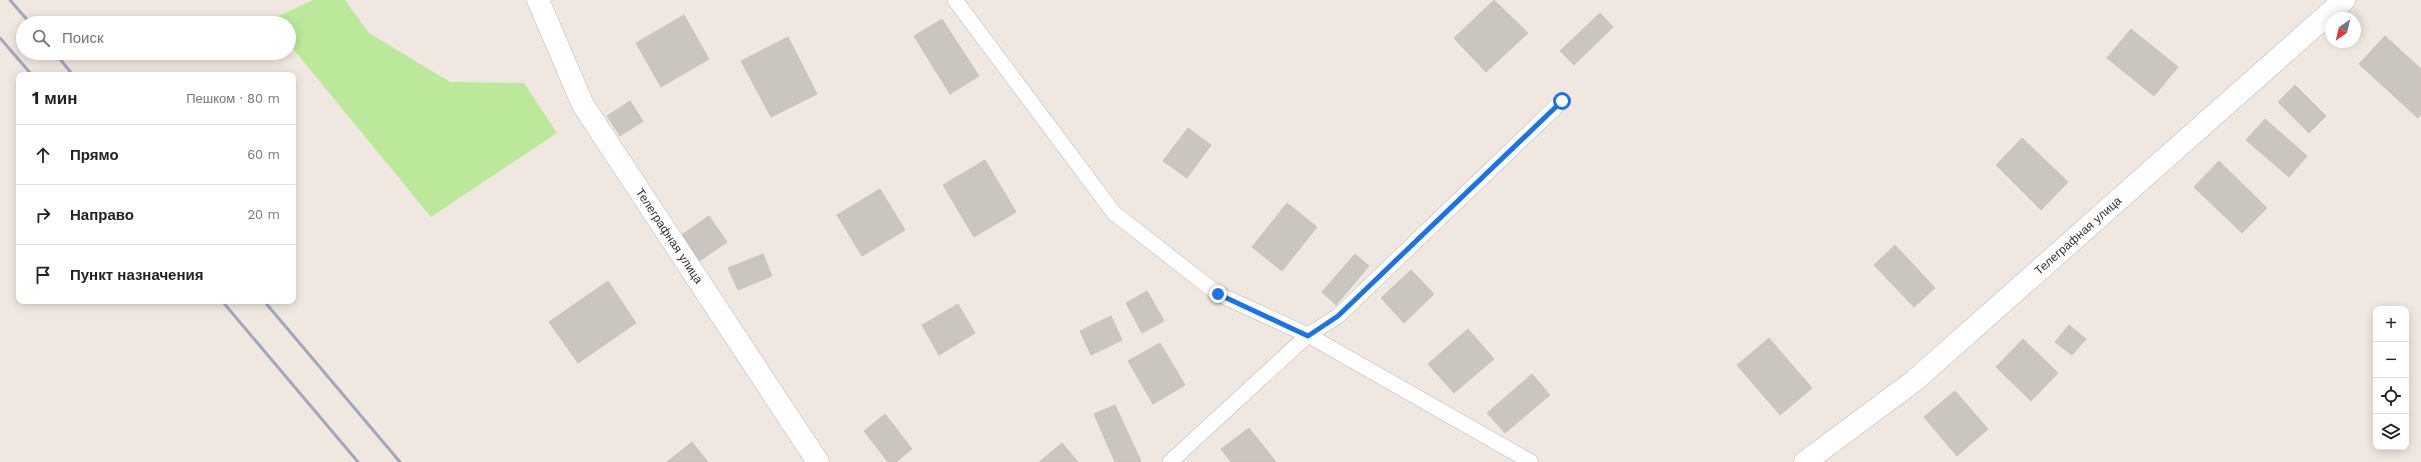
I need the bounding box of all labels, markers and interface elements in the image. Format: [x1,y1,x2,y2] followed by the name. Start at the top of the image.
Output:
[2325,12,2361,48] north arrow
[16,16,296,60] search box
[30,27,52,49] icon: search
[62,29,104,47] text: Поиск
[32,88,77,108] text: 1 мин
[186,91,280,106] text: Пешком · 80 m
[1553,92,1571,110] route start
[32,144,54,166] icon: ahead
[70,146,119,164] text: Прямо
[247,147,280,162] text: 60 m
[633,186,706,287] street label: Телеграфная улица
[2032,193,2125,278] street label: Телеграфная улица
[32,204,54,226] icon: right
[70,206,134,224] text: Направо
[248,207,280,222] text: 20 m
[32,264,54,286] icon: arrive
[70,266,203,284] text: Пункт назначения
[1209,285,1227,303] route end
[2373,306,2409,450] map controls
[2373,306,2409,342] button: +
[2373,342,2409,378] button: −
[2373,378,2409,414] button: locate
[2373,414,2409,450] button: layers

